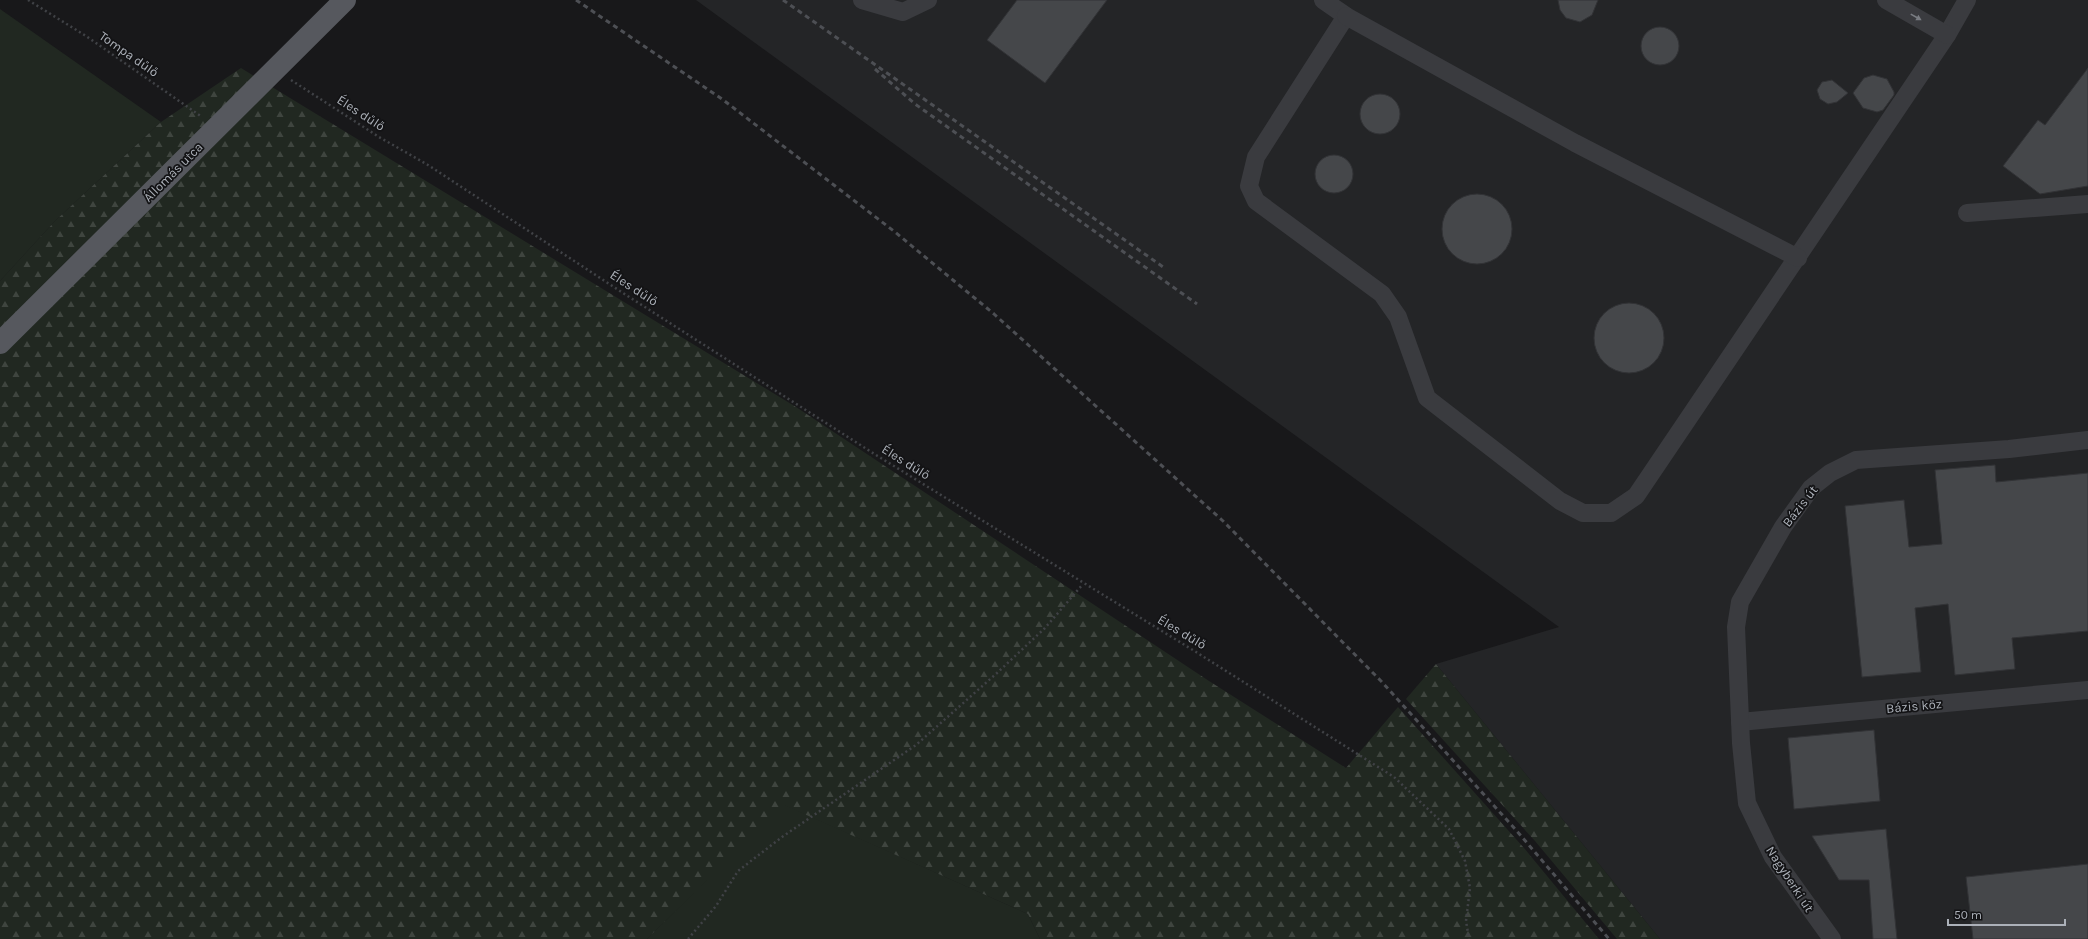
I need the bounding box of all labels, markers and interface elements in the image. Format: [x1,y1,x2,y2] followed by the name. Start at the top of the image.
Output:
[1911,14,1922,21] one-way arrow
[96,28,162,80] street label: Tompa dűlő
[334,90,389,134] street label: Éles dűlő
[139,138,206,205] street label: Állomás utca
[607,265,662,309] street label: Éles dűlő
[879,440,934,483] street label: Éles dűlő
[1779,482,1821,530] street label: Bázis út
[1155,610,1210,652] street label: Éles dűlő
[1886,696,1942,716] street label: Bázis köz
[1763,843,1817,915] street label: Nagyberki út
[1948,901,2065,927] scale bar
[1954,908,1982,922] text: 50 m

